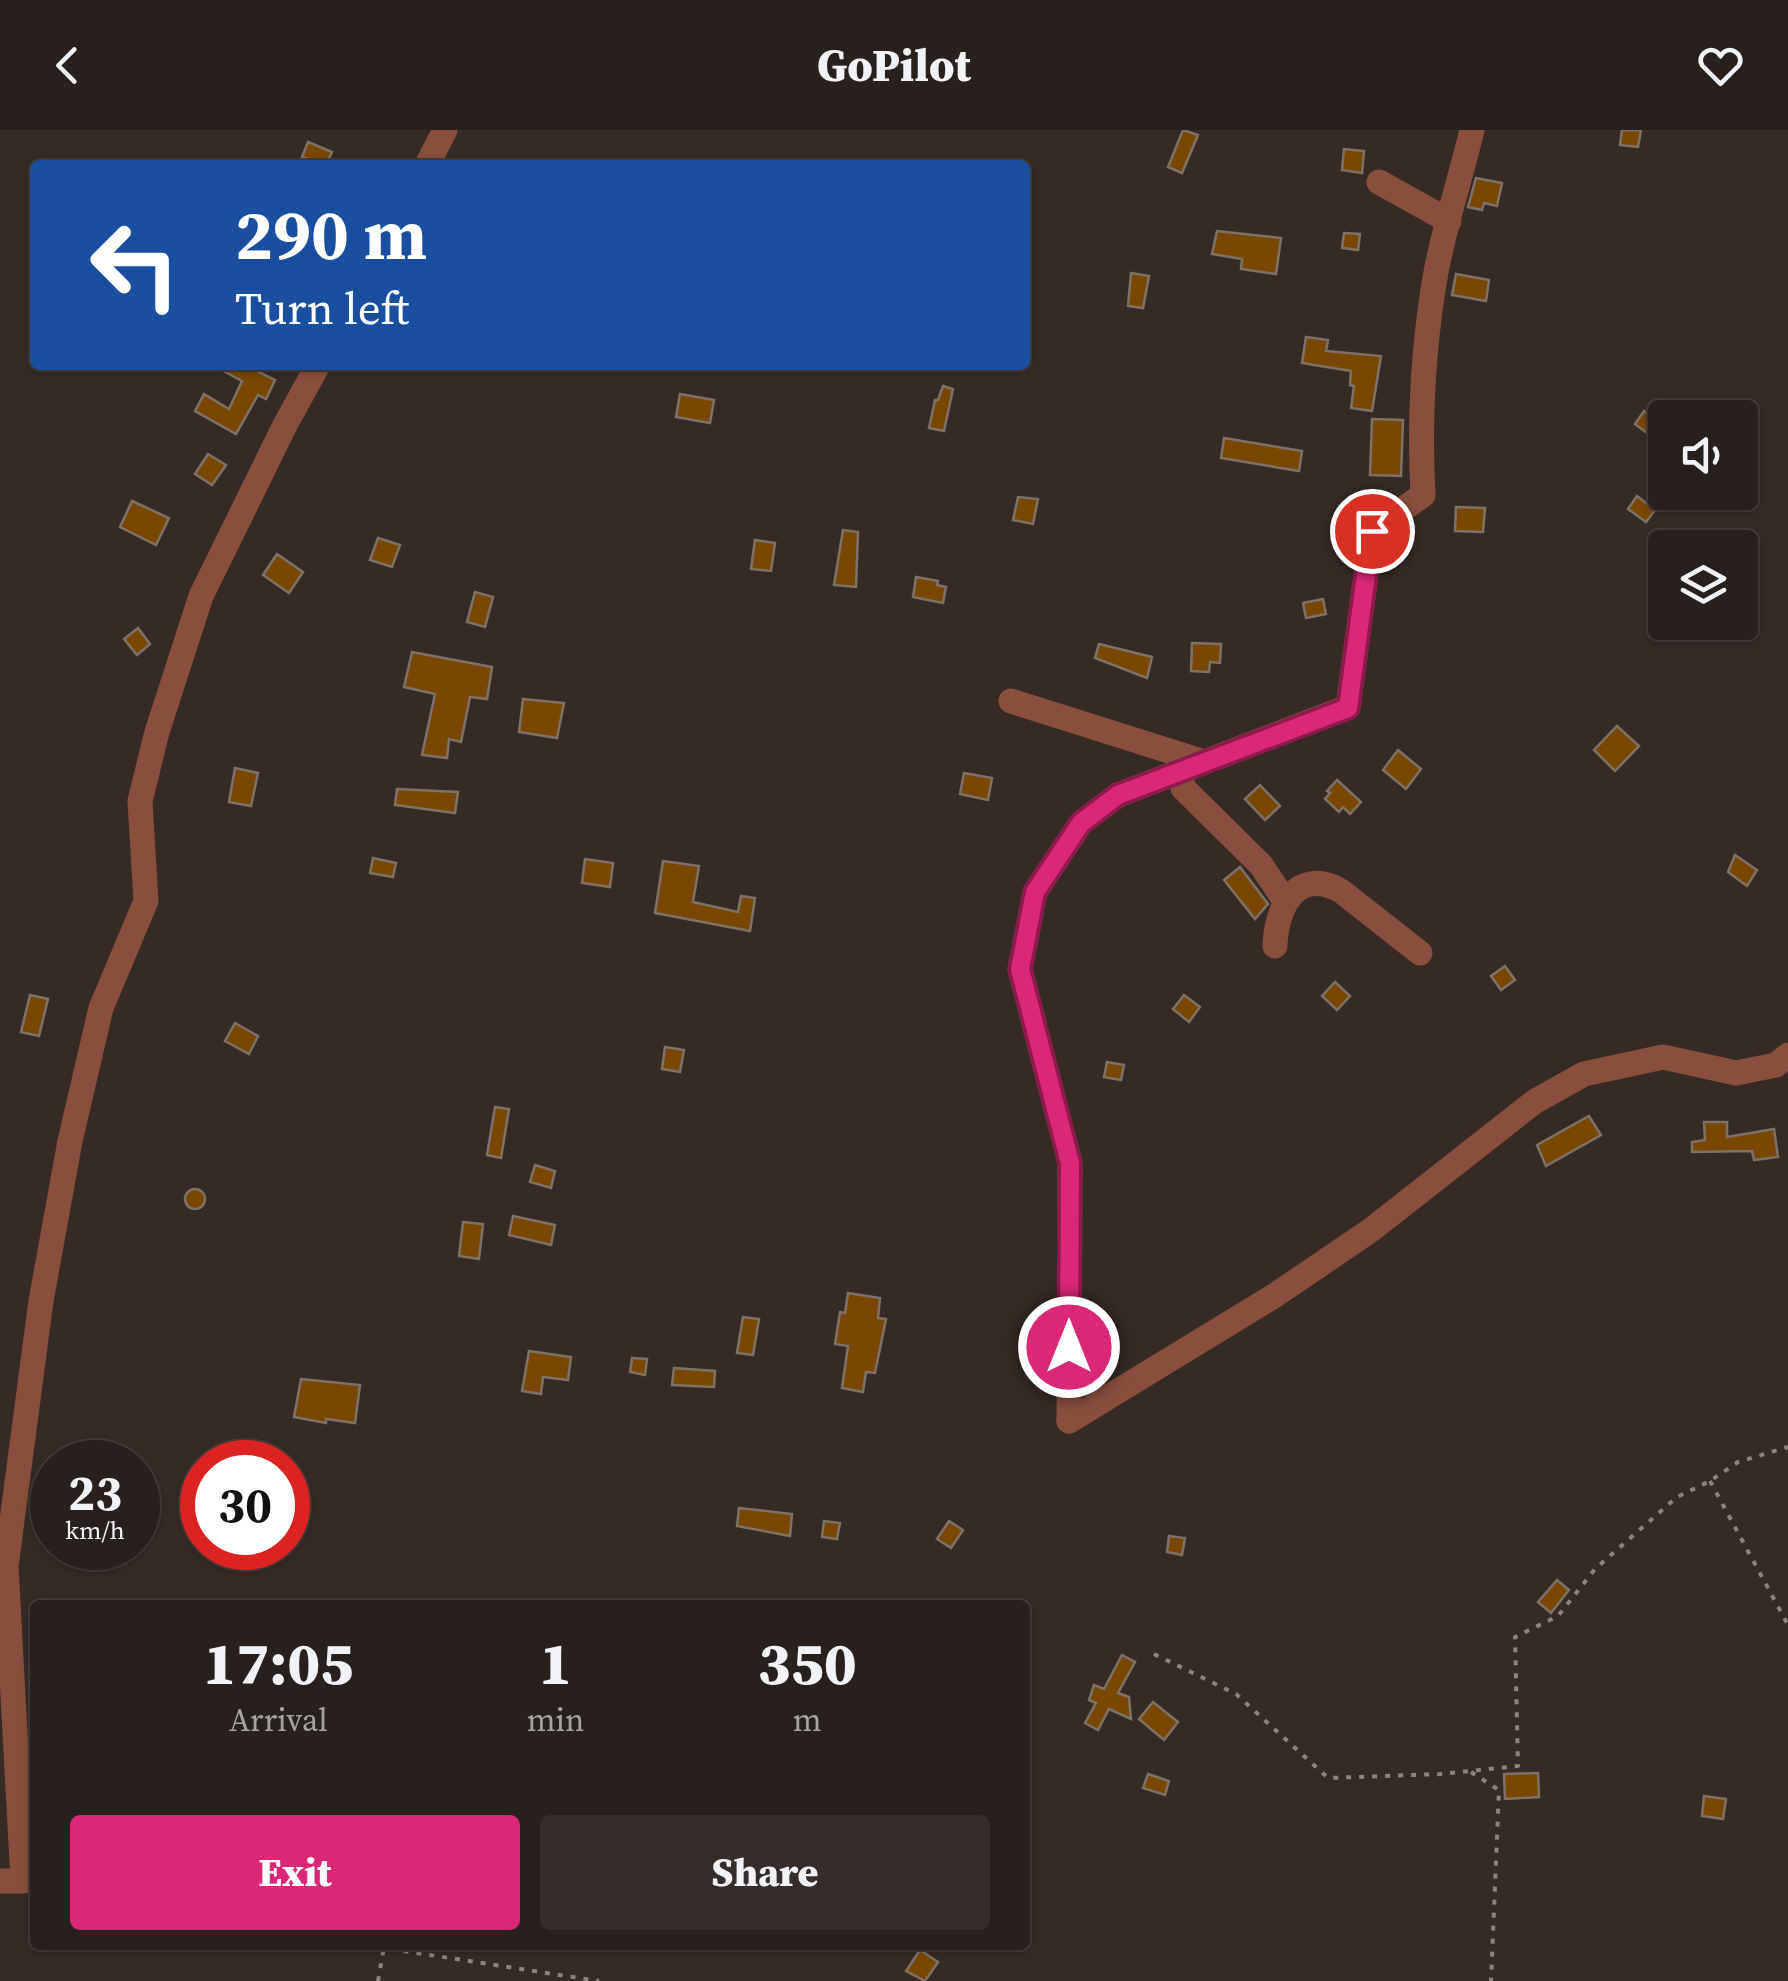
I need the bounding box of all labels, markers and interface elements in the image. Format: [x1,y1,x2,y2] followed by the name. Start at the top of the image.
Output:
[817,34,971,96] text: GoPilot
[40,38,95,93] icon: back
[1693,38,1748,93] icon: heart
[235,186,427,282] text: 290 m
[70,200,200,330] icon: left
[235,277,409,339] text: Turn left
[1648,400,1758,640] map controls
[1648,400,1758,510] button: sound
[1330,489,1415,574] pin
[1345,504,1400,559] icon: arrive
[1648,530,1758,640] button: layers
[1017,1295,1121,1399] position arrow
[180,1440,310,1570] speed limit sign: 30
[68,1458,122,1527] text: 23
[65,1513,125,1547] text: km/h
[203,1622,353,1704] text: 17:05
[539,1622,572,1704] text: 1
[758,1622,857,1704] text: 350
[229,1698,328,1742] text: Arrival
[527,1698,584,1742] text: min
[793,1698,822,1742] text: m
[70,1815,520,1930] button: Exit
[540,1815,990,1930] button: Share

